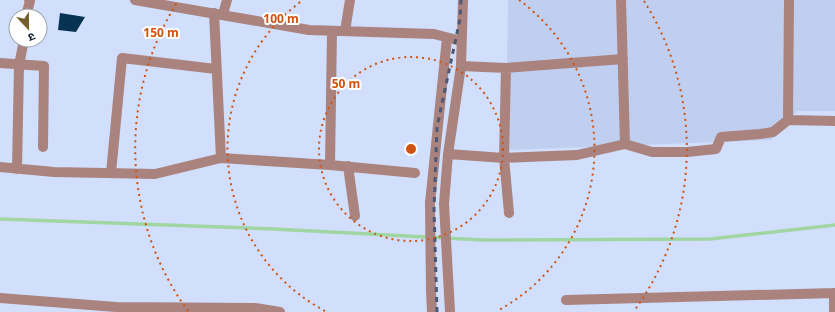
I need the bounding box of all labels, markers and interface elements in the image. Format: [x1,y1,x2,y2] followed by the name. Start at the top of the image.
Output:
[8,8,48,48] north arrow
[263,10,299,27] text: 100 m
[143,24,179,41] text: 150 m
[26,30,38,46] text: उ
[332,75,360,92] text: 50 m
[404,142,418,156] centre of rings

